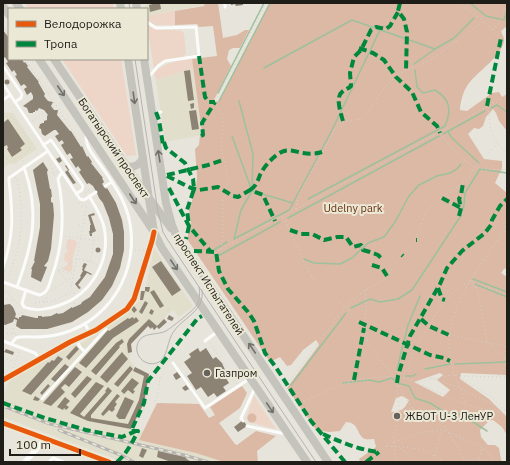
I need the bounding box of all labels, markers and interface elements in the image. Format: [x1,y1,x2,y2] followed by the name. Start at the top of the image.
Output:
[8,8,148,60] legend
[44,16,122,31] text: Велодорожка
[44,36,78,51] text: Тропа
[57,86,65,97] one-way arrow
[130,91,138,104] one-way arrow
[75,95,153,201] street label: Богатырский проспект
[155,150,163,163] one-way arrow
[129,193,137,204] one-way arrow
[323,201,383,215] park label: Udelny park
[171,230,247,338] street label: проспект Испытателей
[170,259,178,270] one-way arrow
[247,342,255,354] one-way arrow
[215,366,257,380] place label: Газпром
[202,368,212,378] marker: Газпром
[266,402,274,413] one-way arrow
[405,409,493,423] place label: ЖБОТ U-3 ЛенУР
[392,411,402,421] marker: ЖБОТ U-3 ЛенУР
[10,431,80,457] scale bar
[16,437,51,452] text: 100 m

